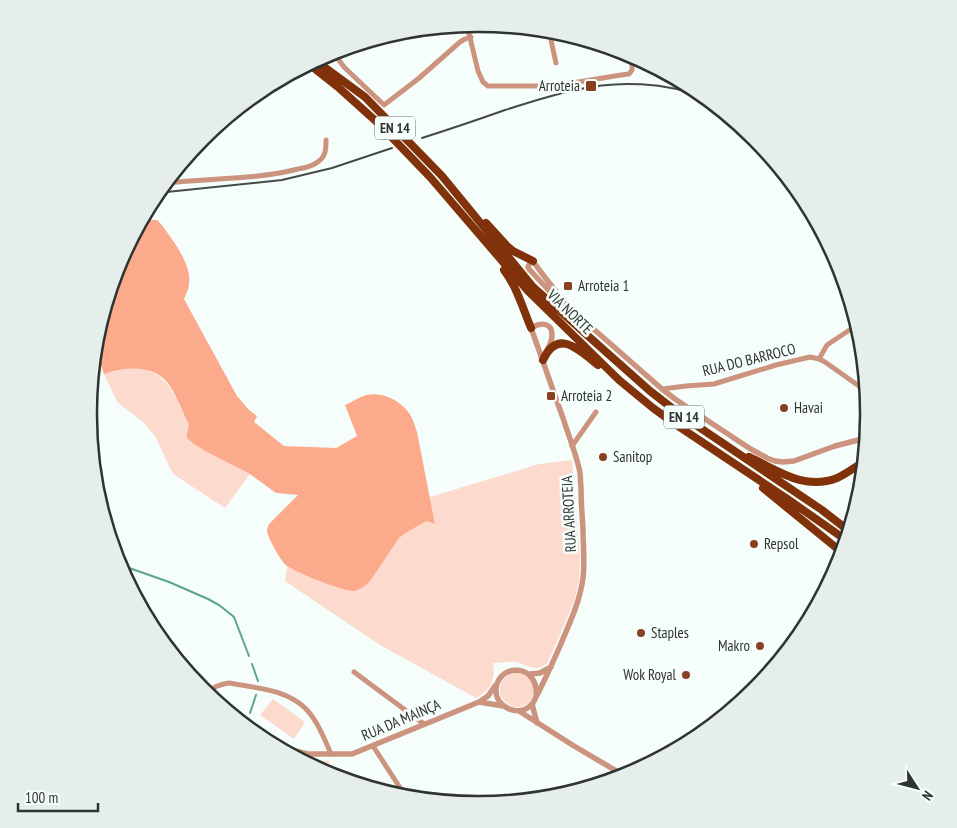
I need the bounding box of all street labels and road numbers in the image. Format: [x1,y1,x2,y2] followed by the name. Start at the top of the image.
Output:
[375,116,415,140] road number: EN 14
[543,285,597,338] street label: VIA NORTE
[700,339,797,380] street label: RUA DO BARROCO
[664,406,704,428] road number: EN 14
[557,474,580,553] street label: RUA ARROTEIA
[358,694,444,745] street label: RUA DA MAINÇA

